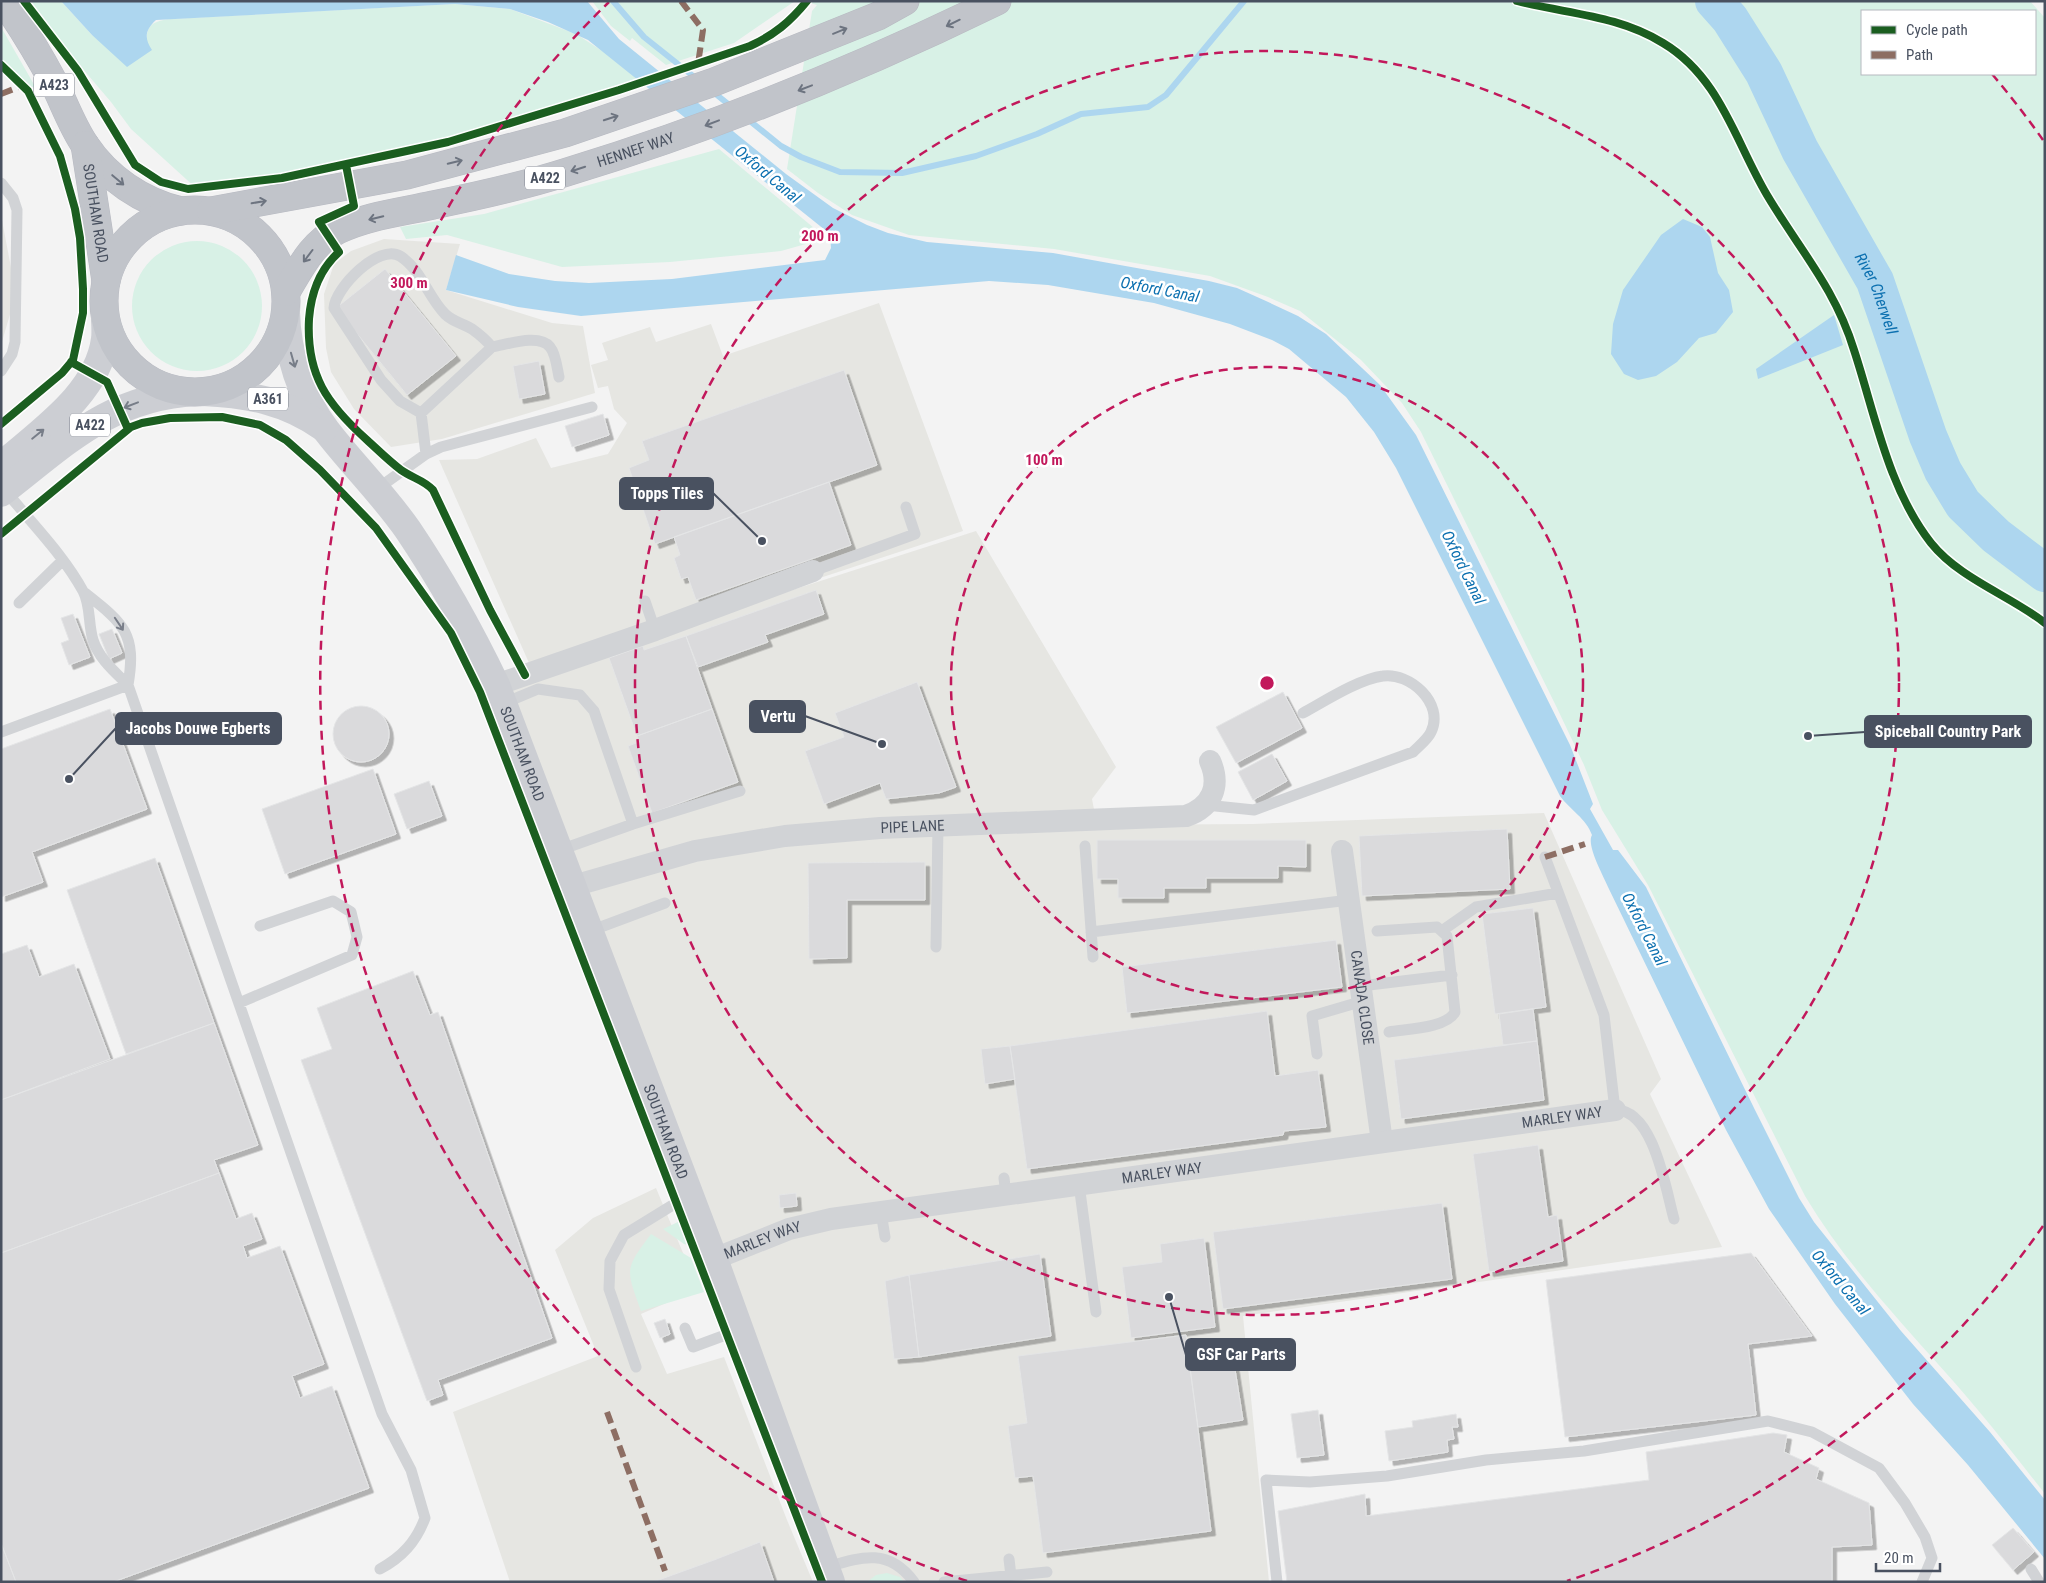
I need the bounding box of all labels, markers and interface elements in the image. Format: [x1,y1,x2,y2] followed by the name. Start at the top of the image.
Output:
[1861,10,2036,75] legend
[946,18,961,28] one-way arrow
[1906,21,1968,39] text: Cycle path
[832,26,847,35] one-way arrow
[1906,46,1933,64] text: Path
[34,74,74,96] road number: A423
[797,84,812,93] one-way arrow
[602,112,618,122] one-way arrow
[705,119,720,128] one-way arrow
[595,128,677,171] street label: HENNEF WAY
[731,142,805,207] water label: Oxford Canal
[446,157,462,167] one-way arrow
[79,162,112,264] street label: SOUTHAM ROAD
[570,165,586,174] one-way arrow
[525,167,565,190] road number: A422
[112,175,125,186] one-way arrow
[251,197,267,207] one-way arrow
[369,213,385,223] one-way arrow
[801,227,839,245] text: 200 m
[302,249,313,262] one-way arrow
[1851,249,1902,337] water label: River Cherwell
[1119,273,1201,306] water label: Oxford Canal
[390,274,428,292] text: 300 m
[288,352,298,368] one-way arrow
[248,388,288,410] road number: A361
[124,400,139,410] one-way arrow
[70,414,110,436] road number: A422
[31,428,44,439] one-way arrow
[1025,451,1063,469] text: 100 m
[620,478,713,509] callout: Topps Tiles
[630,484,704,503] text: Topps Tiles
[1438,527,1490,608] water label: Oxford Canal
[115,616,125,630] one-way arrow
[1258,674,1276,692] centre of rings
[750,701,805,732] callout: Vertu
[496,704,548,804] street label: SOUTHAM ROAD
[760,707,796,726] text: Vertu
[116,713,281,744] callout: Jacobs Douwe Egberts
[1865,716,2031,747] callout: Spiceball Country Park
[125,719,271,738] text: Jacobs Douwe Egberts
[1875,722,2021,741] text: Spiceball Country Park
[880,816,945,837] street label: PIPE LANE
[1618,889,1671,969] water label: Oxford Canal
[1347,949,1378,1046] street label: CANADA CLOSE
[639,1082,692,1182] street label: SOUTHAM ROAD
[1521,1103,1603,1132] street label: MARLEY WAY
[1121,1158,1203,1187] street label: MARLEY WAY
[721,1218,803,1263] street label: MARLEY WAY
[1808,1246,1874,1319] water label: Oxford Canal
[1186,1339,1295,1370] callout: GSF Car Parts
[1196,1345,1286,1364] text: GSF Car Parts
[1876,1540,1940,1572] scale bar
[1884,1549,1914,1567] text: 20 m

